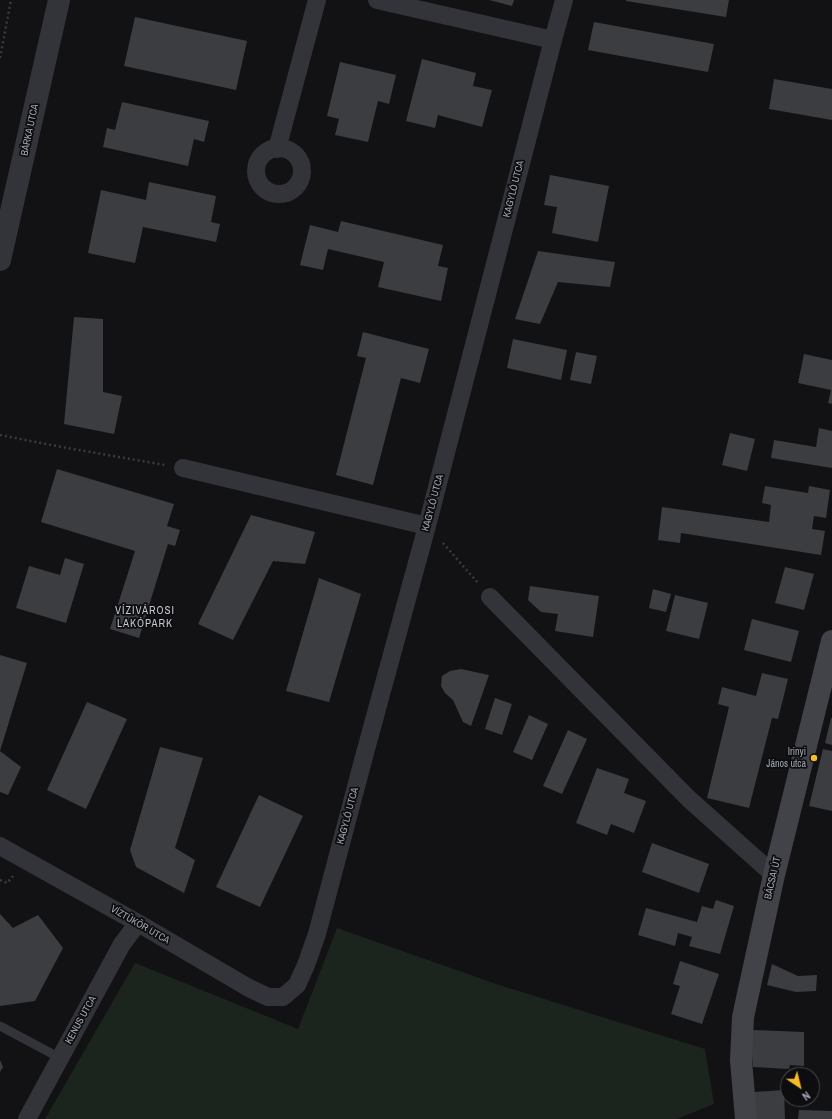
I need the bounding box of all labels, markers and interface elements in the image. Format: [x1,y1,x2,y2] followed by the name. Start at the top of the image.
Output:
[19,103,41,157] street label: BÁRKA UTCA
[501,159,527,219] street label: KAGYLÓ UTCA
[420,473,446,533] street label: KAGYLÓ UTCA
[115,604,175,630] district label: VÍZIVÁROSI LAKÓPARK
[766,746,806,770] place label: Irinyi János utca
[809,753,819,763] marker: Irinyi János utca
[335,786,361,846] street label: KAGYLÓ UTCA
[762,856,784,900] street label: BÁCSAI ÚT
[108,903,172,947] street label: VÍZTÜKÖR UTCA
[63,994,99,1046] street label: KENUS UTCA
[780,1067,820,1107] north arrow
[800,1088,813,1104] text: N

